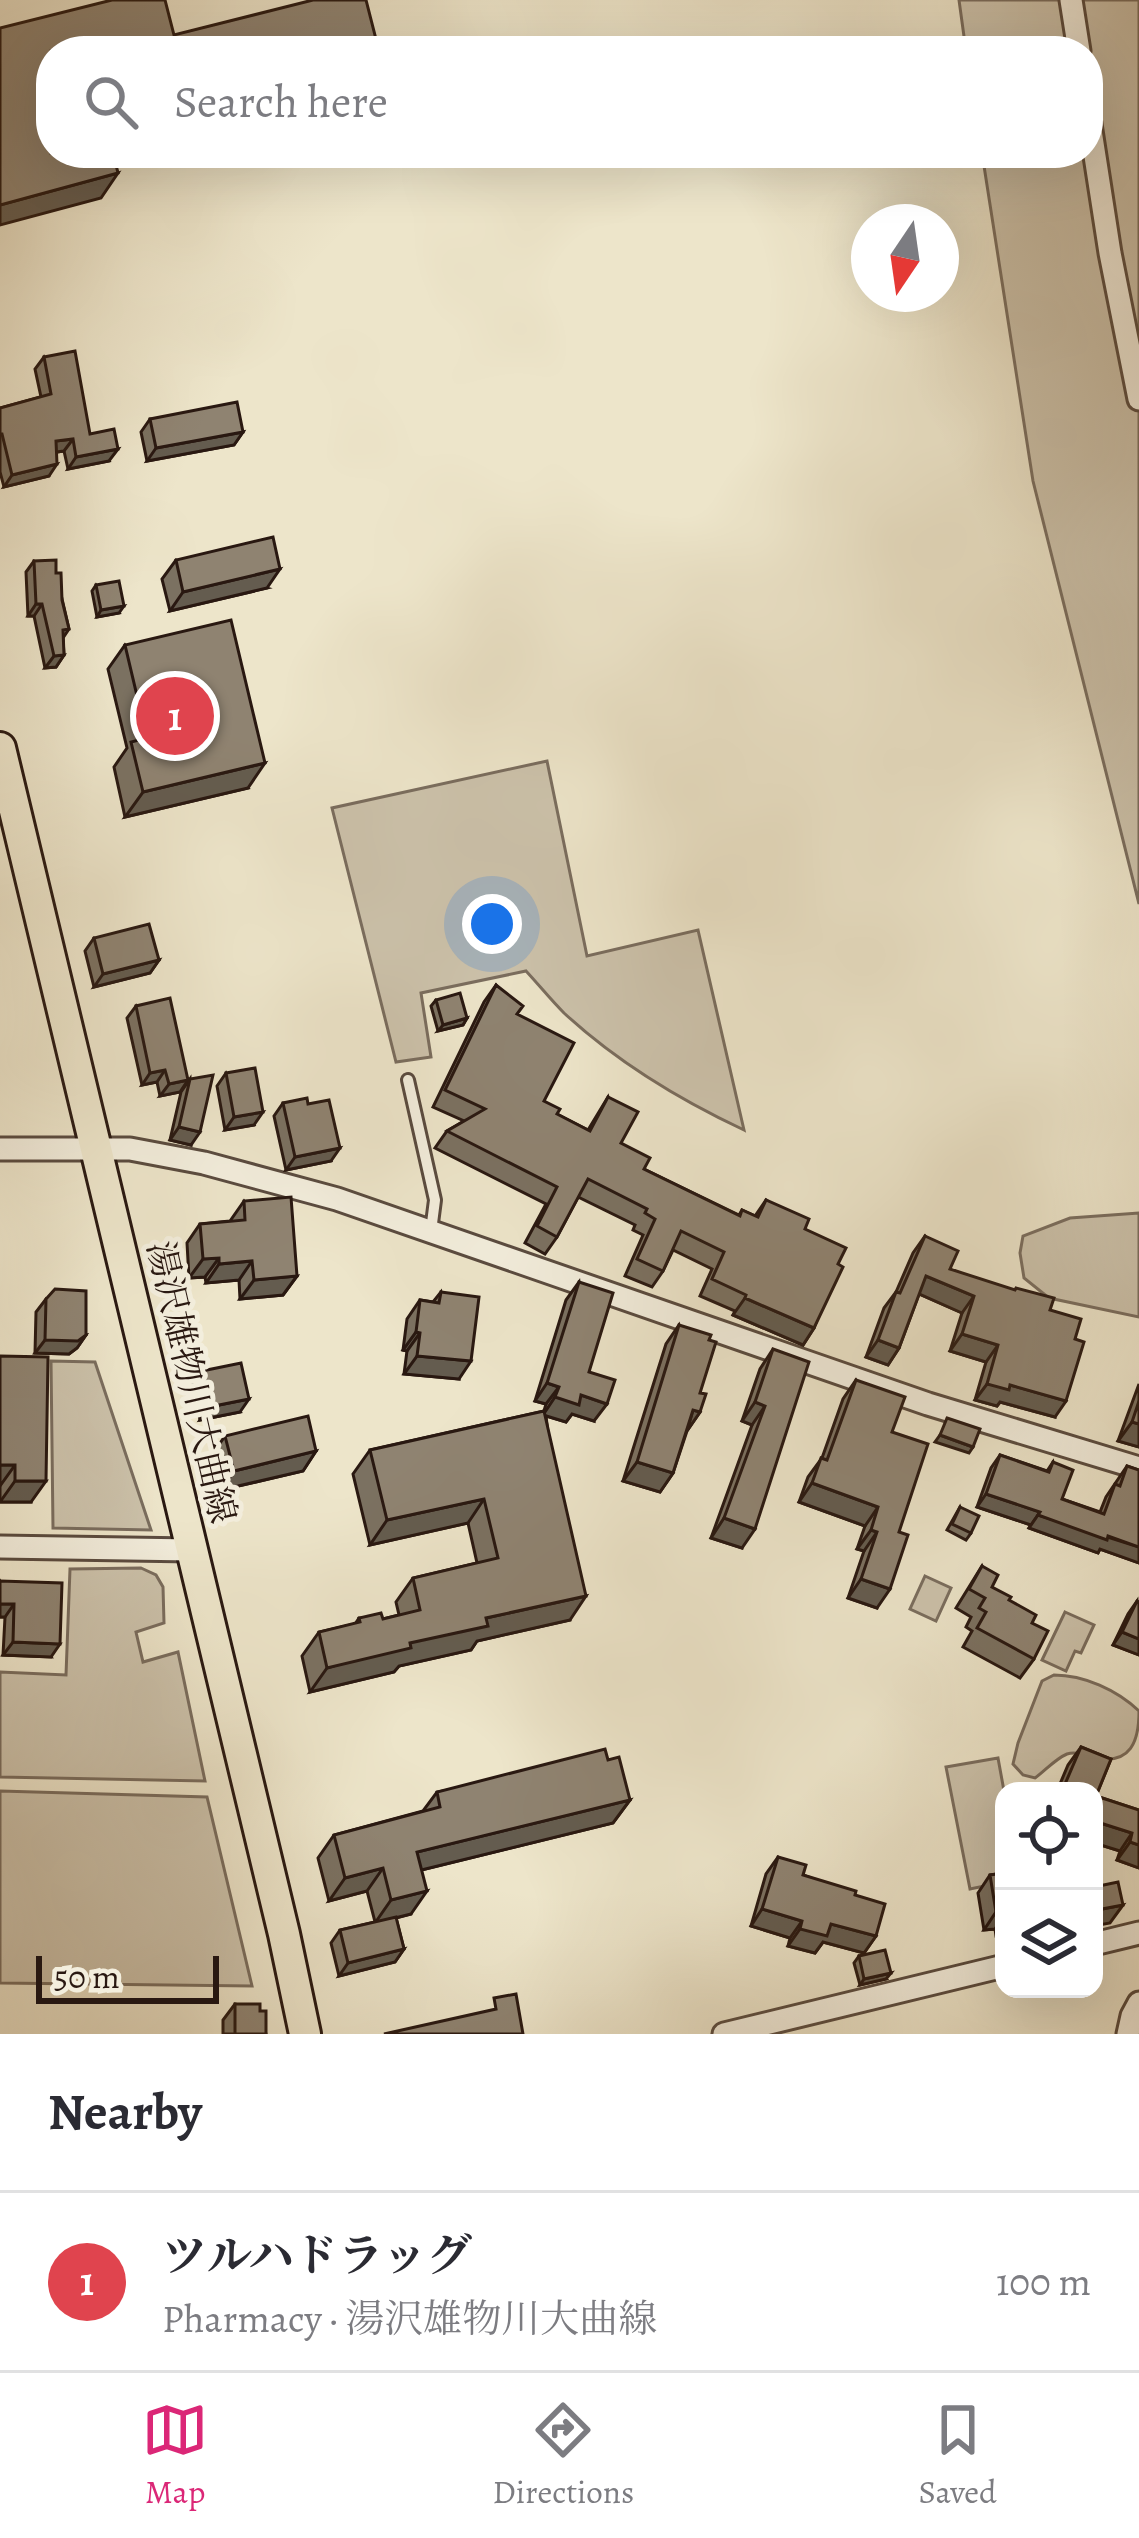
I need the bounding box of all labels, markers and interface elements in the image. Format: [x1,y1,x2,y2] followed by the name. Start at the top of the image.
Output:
[36,36,1103,168] search box
[78,69,144,135] icon: search
[174,71,388,133] text: Search here
[851,204,959,312] north arrow
[136,671,214,761] pin: 1
[462,894,522,954] your location
[136,1236,248,1528] street label: 湯沢雄物川大曲線
[995,1782,1103,1998] map controls
[995,1782,1103,1890] button: locate
[995,1890,1103,1998] button: layers
[36,1950,219,2003] scale bar
[54,1954,120,1999] text: 50 m
[48,2077,202,2147] text: Nearby
[162,2225,472,2287] text: ツルハドラッグ
[80,2255,94,2308] text: 1
[996,2255,1091,2308] text: 100 m
[162,2292,657,2345] text: Pharmacy · 湯沢雄物川大曲線
[142,2397,208,2514] tab: Map
[493,2397,634,2514] tab: Directions
[919,2397,997,2514] tab: Saved

